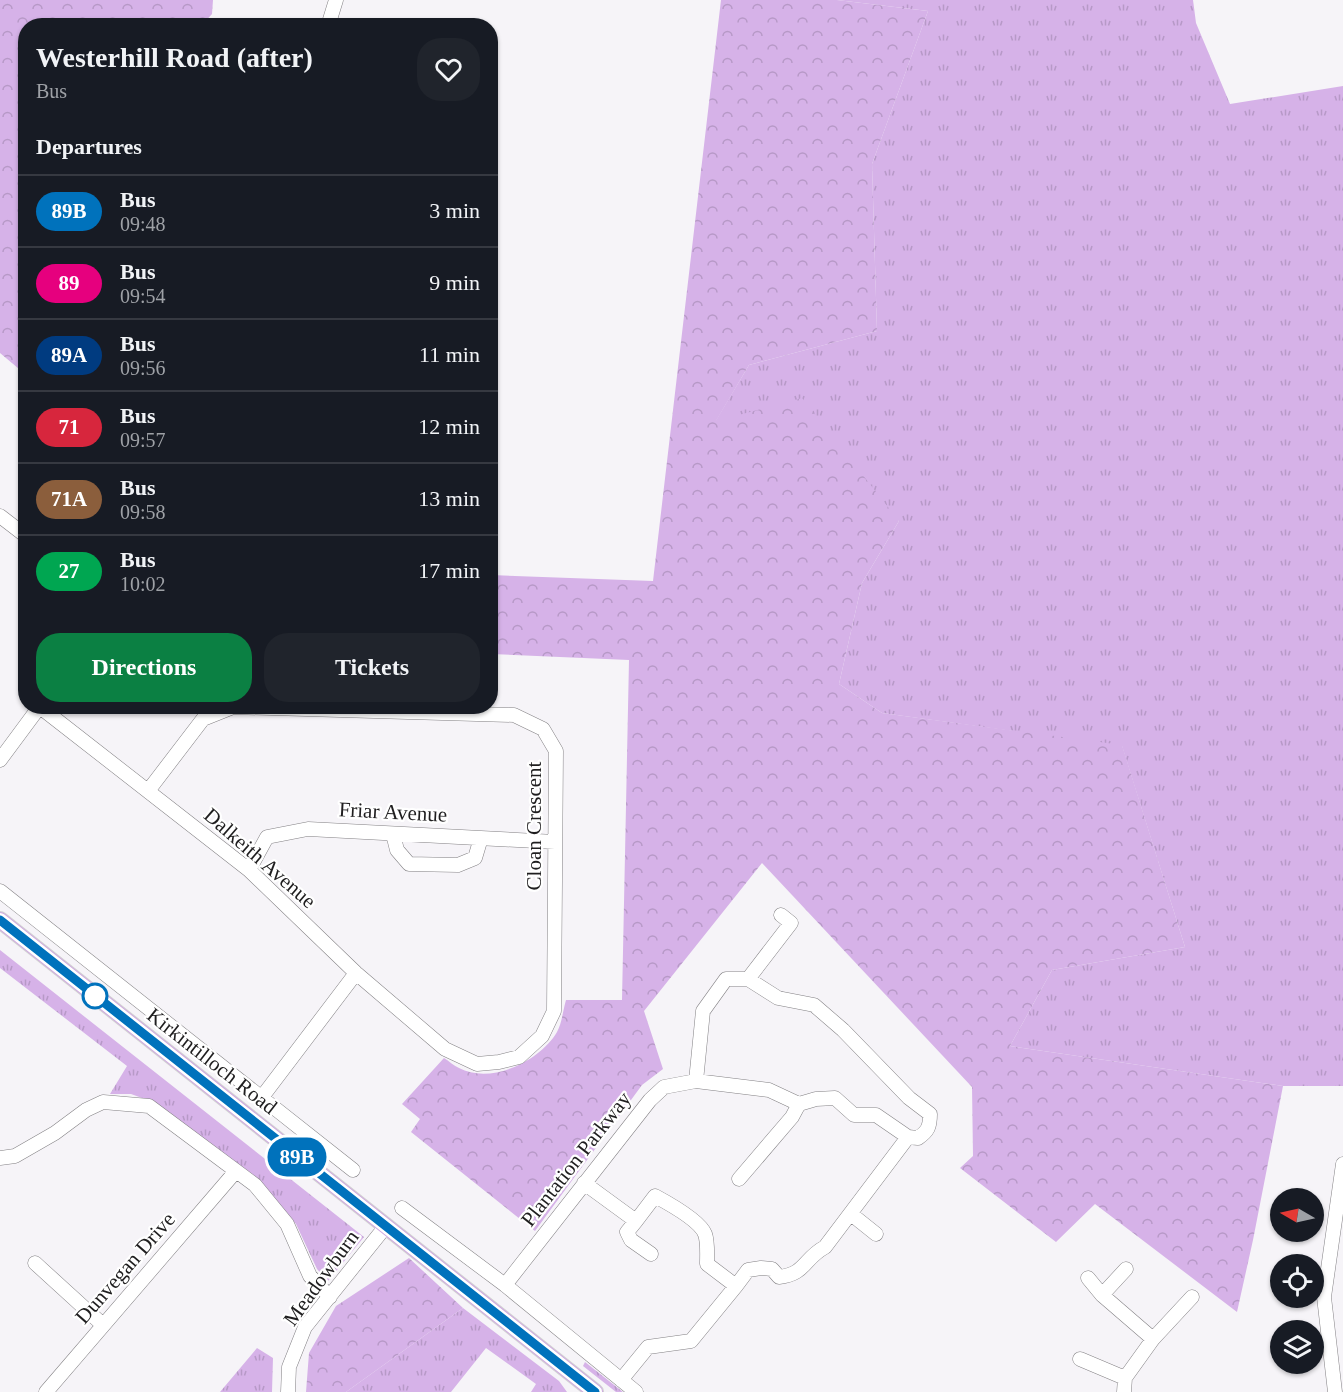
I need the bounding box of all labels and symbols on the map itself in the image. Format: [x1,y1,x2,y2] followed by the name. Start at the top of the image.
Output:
[522,761,546,890] street label: Cloan Crescent
[338,797,448,827] street label: Friar Avenue
[199,803,321,913] street label: Dalkeith Avenue
[82,983,108,1009] unlabelled marker
[142,1003,282,1119] street label: Kirkintilloch Road
[516,1087,636,1231] street label: Plantation Parkway
[262,1138,332,1176] line badge: 89B
[1270,1188,1324,1242] north arrow
[70,1208,180,1328] street label: Dunvegan Drive
[278,1225,364,1330] street label: Meadowburn

